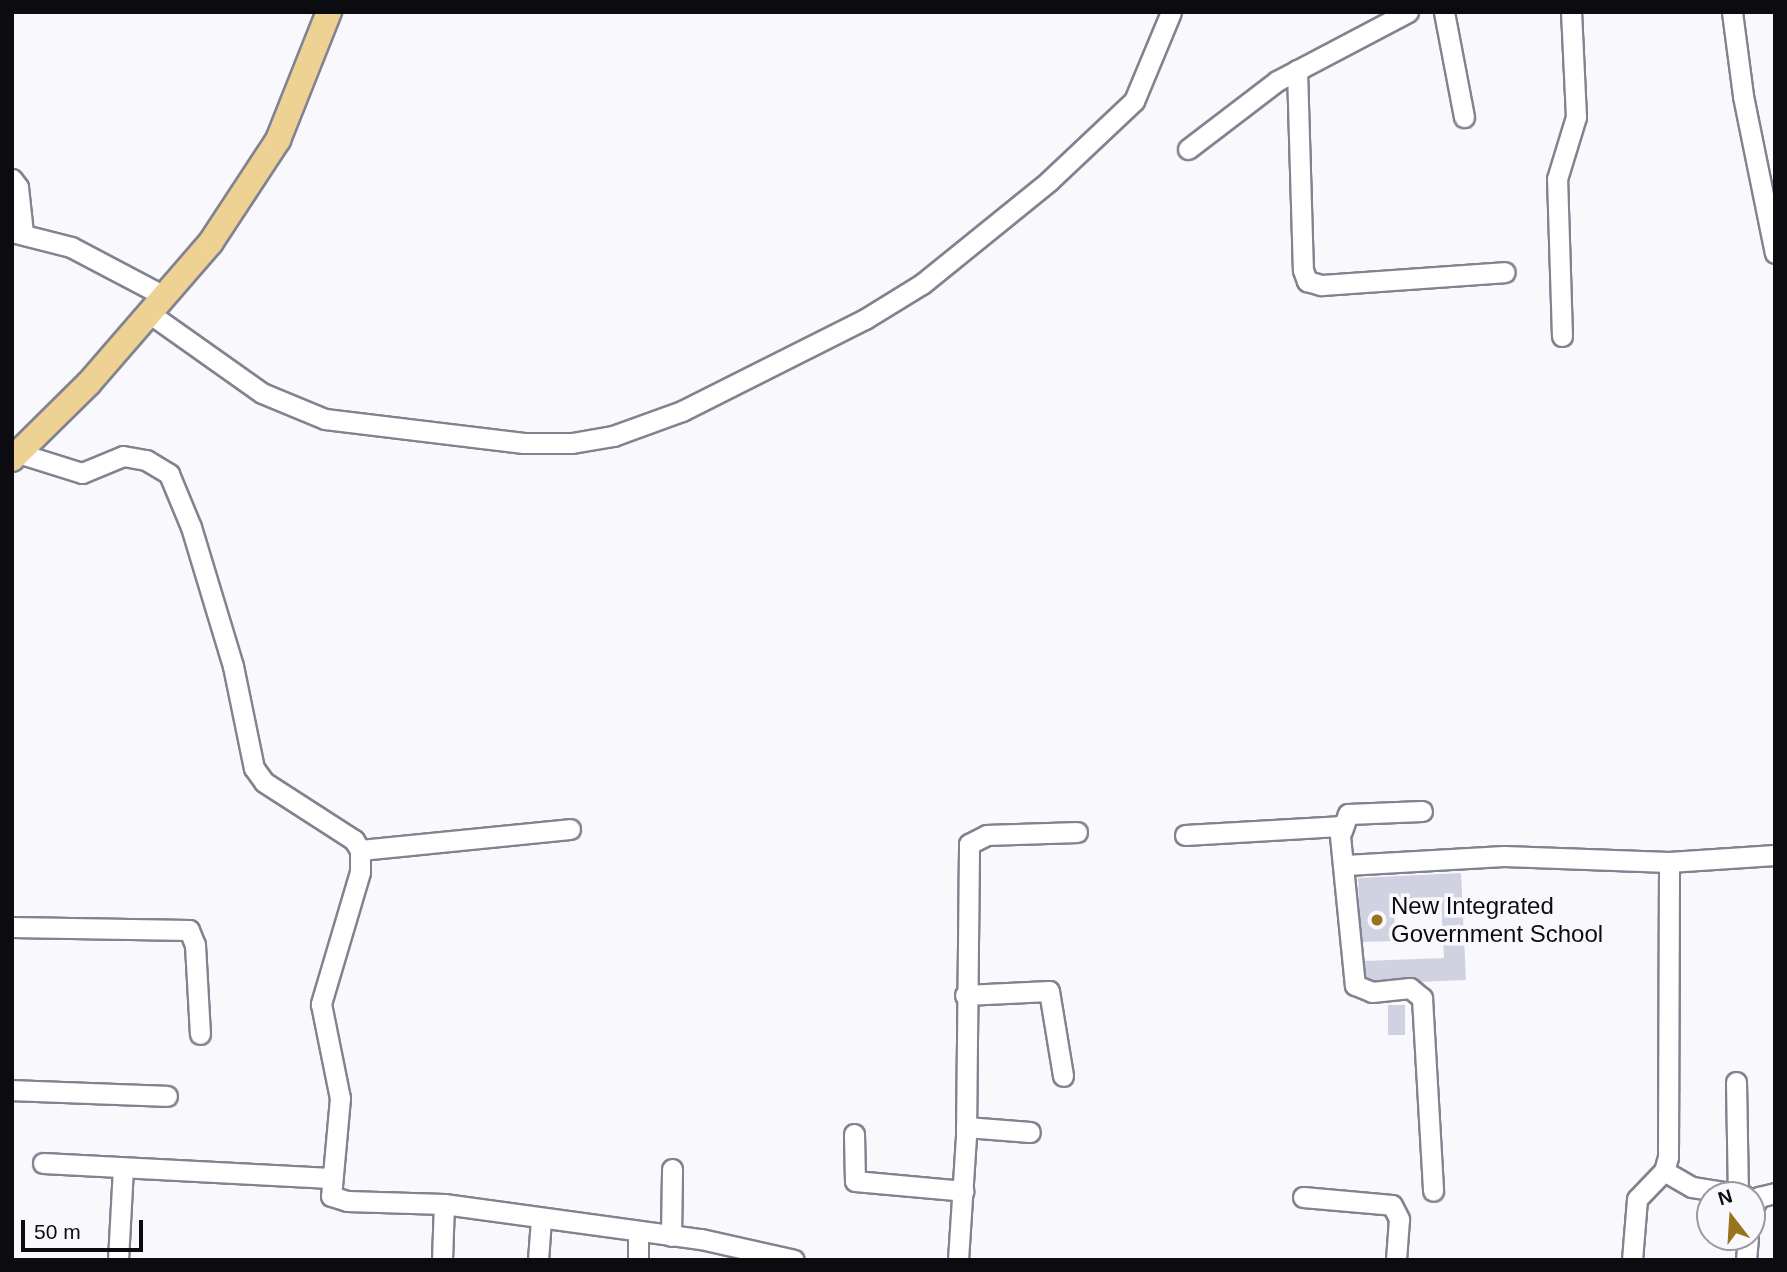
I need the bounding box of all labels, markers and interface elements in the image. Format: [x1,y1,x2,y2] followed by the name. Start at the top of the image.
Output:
[1391,892,1603,948] place label: New Integrated Government School
[1369,912,1385,928] marker: New Integrated Government School
[1696,1181,1766,1251] north arrow
[1716,1185,1735,1209] text: N
[24,1206,147,1250] scale bar
[34,1220,81,1243] text: 50 m

